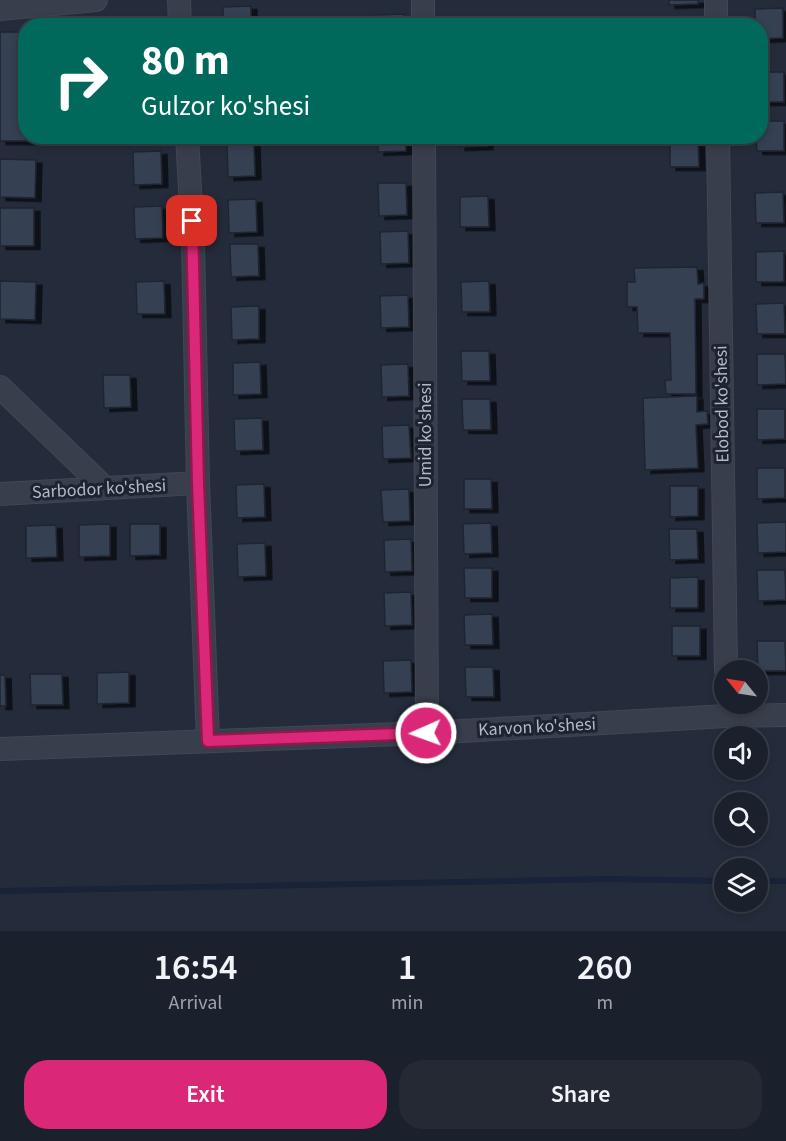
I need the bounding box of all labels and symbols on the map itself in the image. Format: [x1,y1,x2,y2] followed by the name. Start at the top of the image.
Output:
[166,195,217,246] pin
[708,345,736,463] street label: Elobod ko'shesi
[413,383,438,487] street label: Umid ko'shesi
[31,473,167,505] street label: Sarbodor ko'shesi
[714,660,768,714] north arrow
[394,701,458,765] position arrow
[477,711,597,743] street label: Karvon ko'shesi

